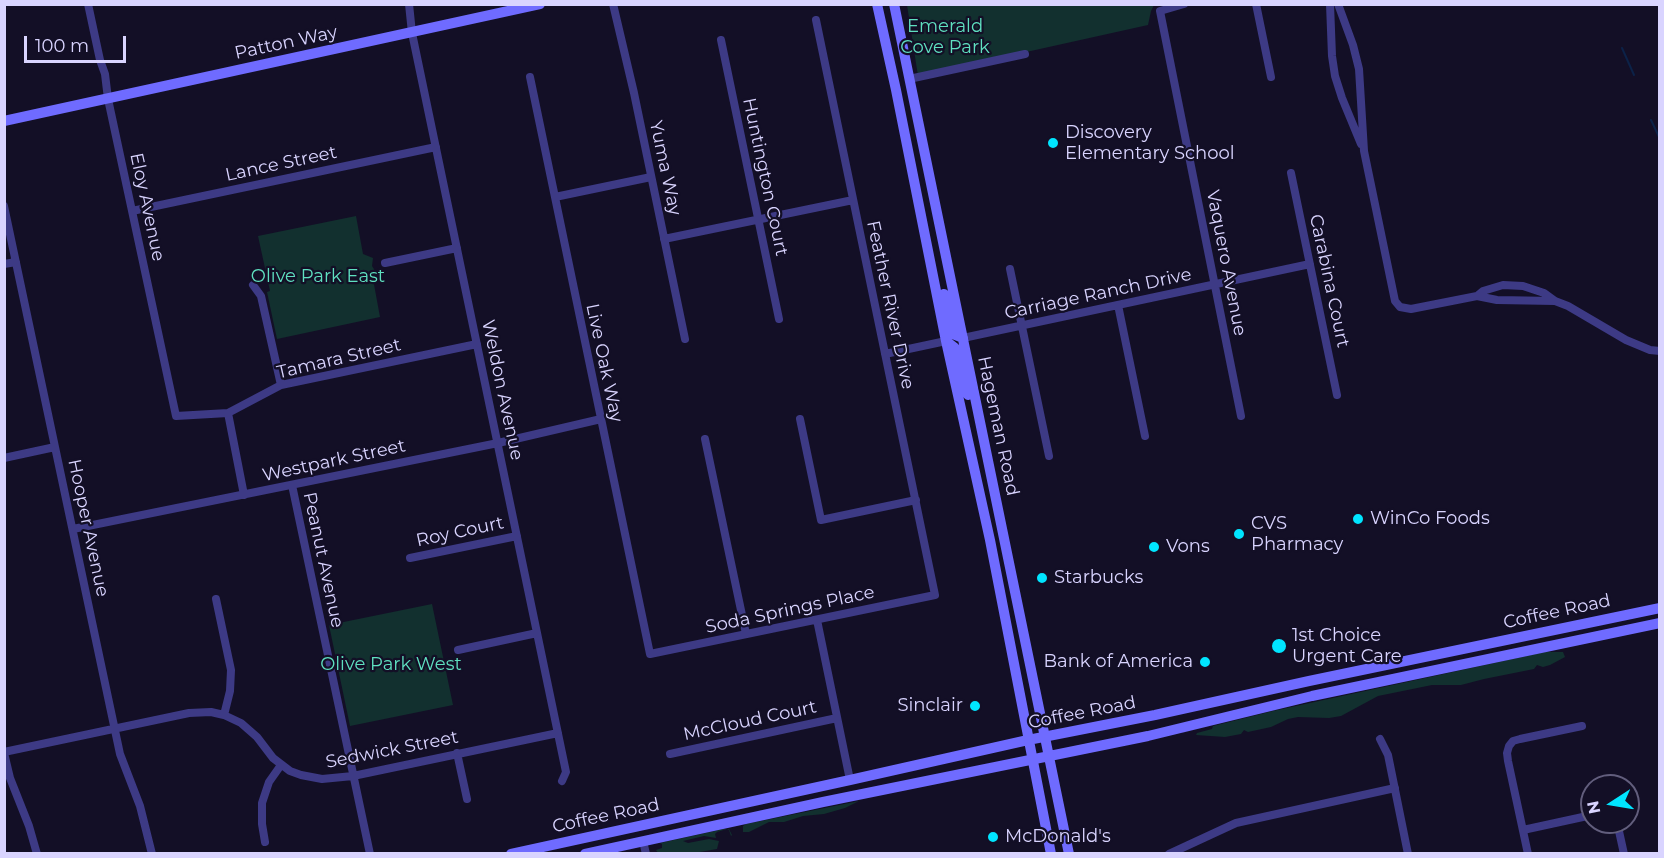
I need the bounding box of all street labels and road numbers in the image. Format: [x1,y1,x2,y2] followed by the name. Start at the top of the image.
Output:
[233,22,339,64] street label: Patton Way
[738,96,792,258] street label: Huntington Court
[644,119,686,217] street label: Yuma Way
[223,142,339,186] street label: Lance Street
[125,151,169,263] street label: Eloy Avenue
[1201,188,1251,338] street label: Vaquero Avenue
[1304,213,1354,349] street label: Carabina Court
[862,219,918,391] street label: Feather River Drive
[1003,264,1193,324] street label: Carriage Ranch Drive
[581,302,627,424] street label: Live Oak Way
[477,318,527,462] street label: Weldon Avenue
[275,334,403,384] street label: Tamara Street
[973,354,1023,498] street label: Hageman Road
[260,435,408,487] street label: Westpark Street
[63,457,113,599] street label: Hooper Avenue
[298,490,348,630] street label: Peanut Avenue
[414,512,506,552] street label: Roy Court
[703,582,877,638] street label: Soda Springs Place
[1501,590,1613,634] street label: Coffee Road
[1026,692,1138,734] street label: Coffee Road
[681,696,819,746] street label: McCloud Court
[324,727,460,773] street label: Sedwick Street
[550,794,662,838] street label: Coffee Road

